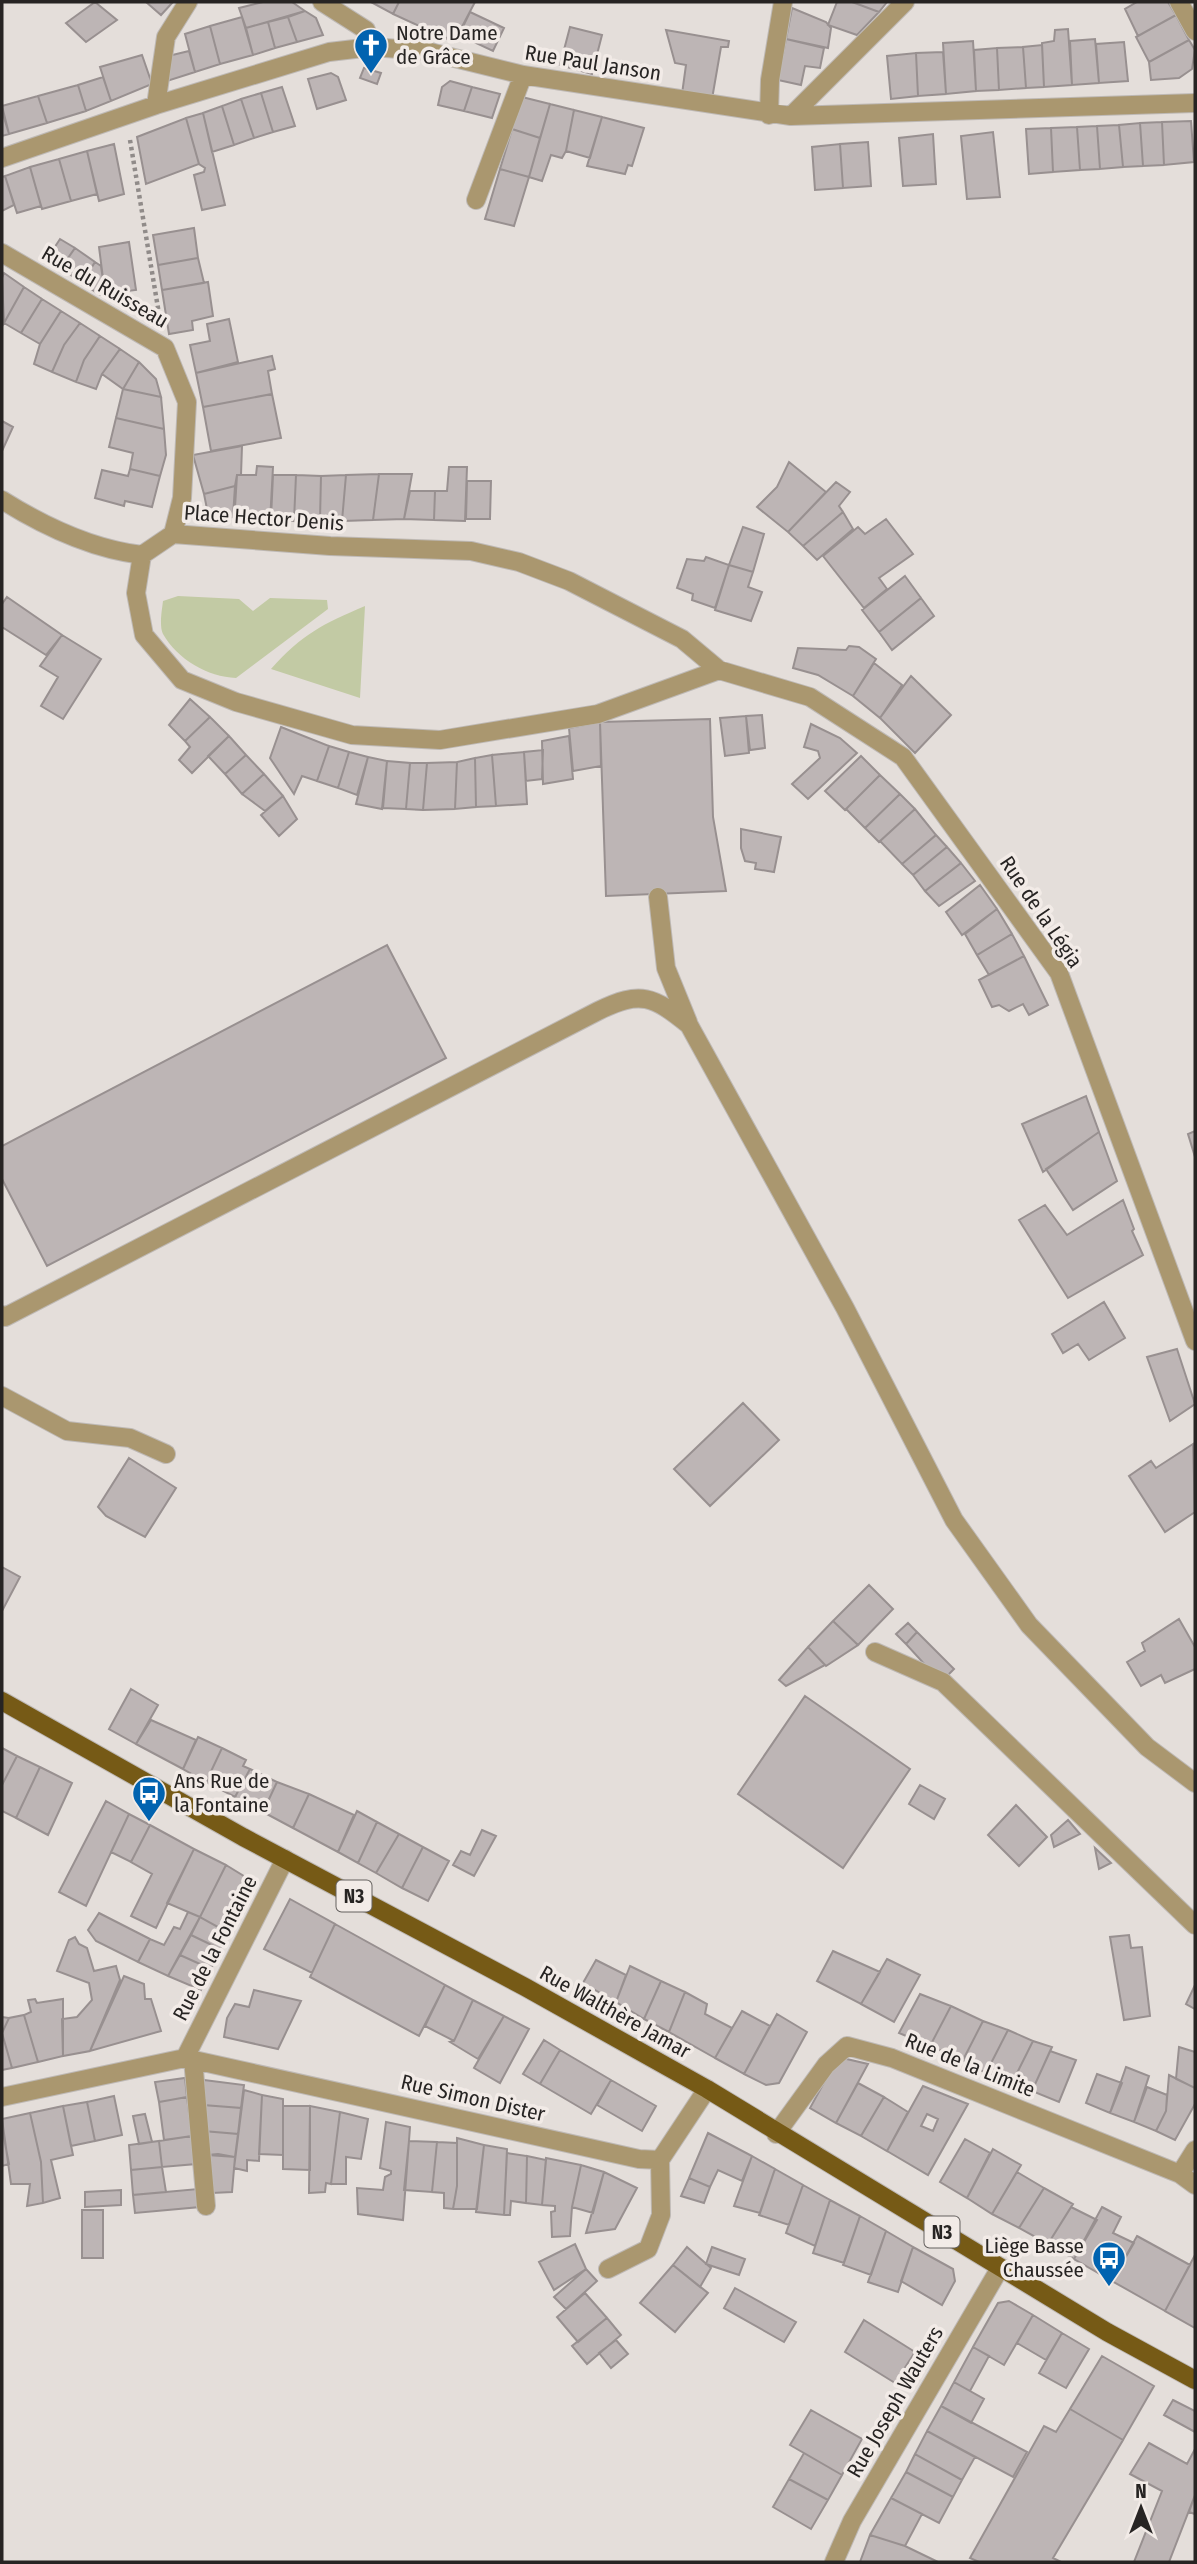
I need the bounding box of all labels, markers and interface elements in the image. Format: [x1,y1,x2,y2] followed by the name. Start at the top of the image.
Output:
[396,20,498,70] place label: Notre Dame de Grâce
[352,26,390,75] church icon: Notre Dame de Grâce
[523,39,663,87] street label: Rue Paul Janson
[37,240,173,334] street label: Rue du Ruisseau
[183,499,345,537] street label: Place Hector Denis
[994,851,1088,973] street label: Rue de la Légia
[174,1768,269,1818] place label: Ans Rue de la Fontaine
[130,1774,168,1823] bus stop icon: Ans Rue de la Fontaine
[167,1871,263,2025] street label: Rue de la Fontaine
[336,1880,372,1912] road number: N3
[535,1960,696,2065] street label: Rue Walthère Jamar
[901,2027,1039,2103] street label: Rue de la Limite
[398,2069,548,2127] street label: Rue Simon Dister
[925,2216,960,2248] road number: N3
[984,2233,1084,2283] place label: Liège Basse Chaussée
[1090,2239,1128,2288] bus stop icon: Liège Basse Chaussée
[841,2322,949,2482] street label: Rue Joseph Wauters
[1106,2473,1176,2543] north arrow
[1135,2480,1147,2503] text: N

